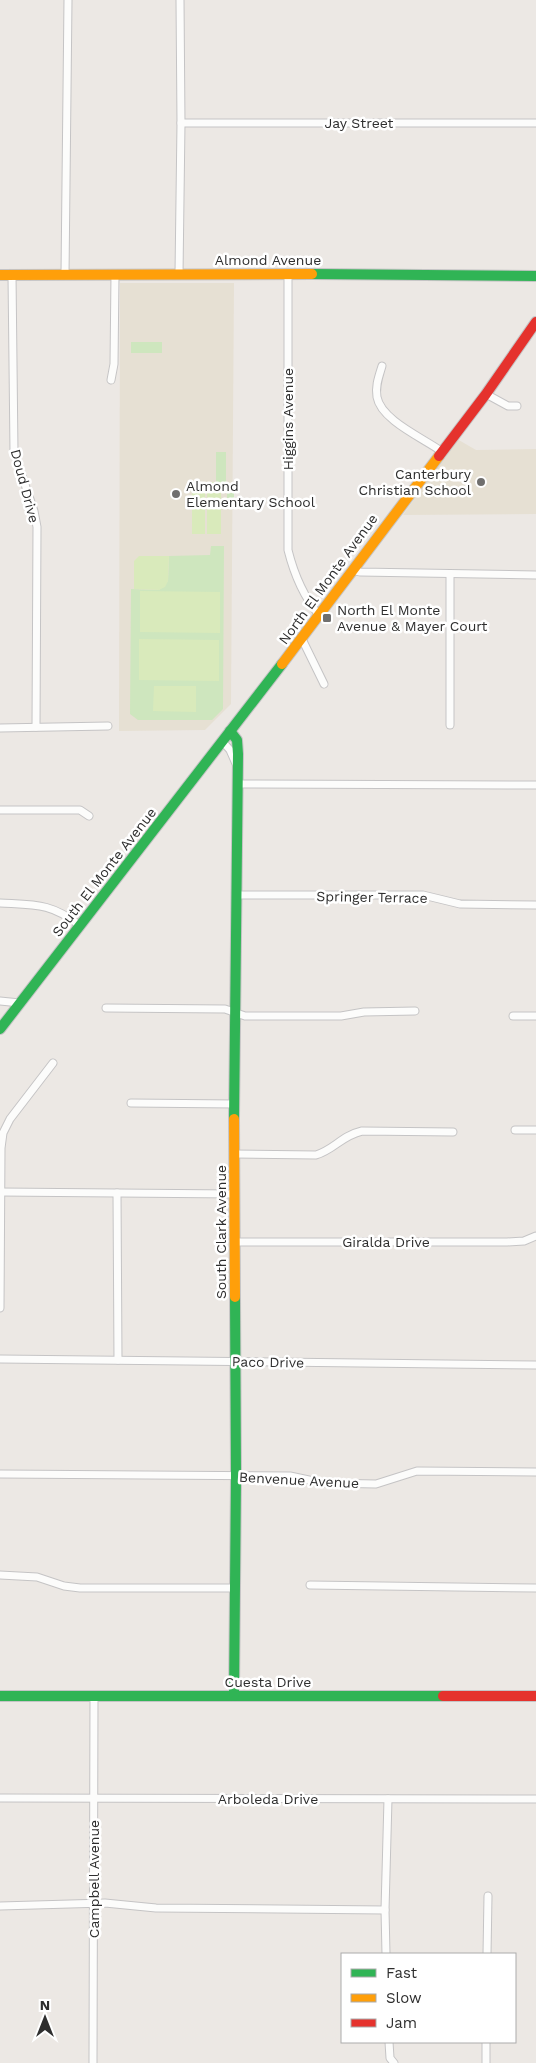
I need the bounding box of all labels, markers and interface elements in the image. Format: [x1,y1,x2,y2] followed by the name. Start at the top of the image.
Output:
[325,115,394,131] street label: Jay Street
[215,252,321,268] street label: Almond Avenue
[280,368,296,470] street label: Higgins Avenue
[8,447,42,525] street label: Doud Drive
[358,466,472,498] place label: Canterbury Christian School
[475,476,487,488] marker: Canterbury Christian School
[186,478,316,510] place label: Almond Elementary School
[170,488,182,500] marker: Almond Elementary School
[275,511,381,647] street label: North El Monte Avenue
[337,602,488,634] place label: North El Monte Avenue & Mayer Court
[321,612,333,624] marker: North El Monte Avenue & Mayer Court
[49,804,159,940] street label: South El Monte Avenue
[316,888,428,906] street label: Springer Terrace
[213,1165,229,1299] street label: South Clark Avenue
[342,1234,430,1250] street label: Giralda Drive
[232,1353,304,1371] street label: Paco Drive
[239,1469,359,1491] street label: Benvenue Avenue
[225,1674,311,1690] street label: Cuesta Drive
[218,1791,318,1807] street label: Arboleda Drive
[86,1820,102,1938] street label: Campbell Avenue
[341,1953,516,2043] legend
[386,1964,418,1982] text: Fast
[386,1989,422,2007] text: Slow
[20,1993,70,2043] north arrow
[40,1997,50,2013] text: N
[386,2014,417,2032] text: Jam

